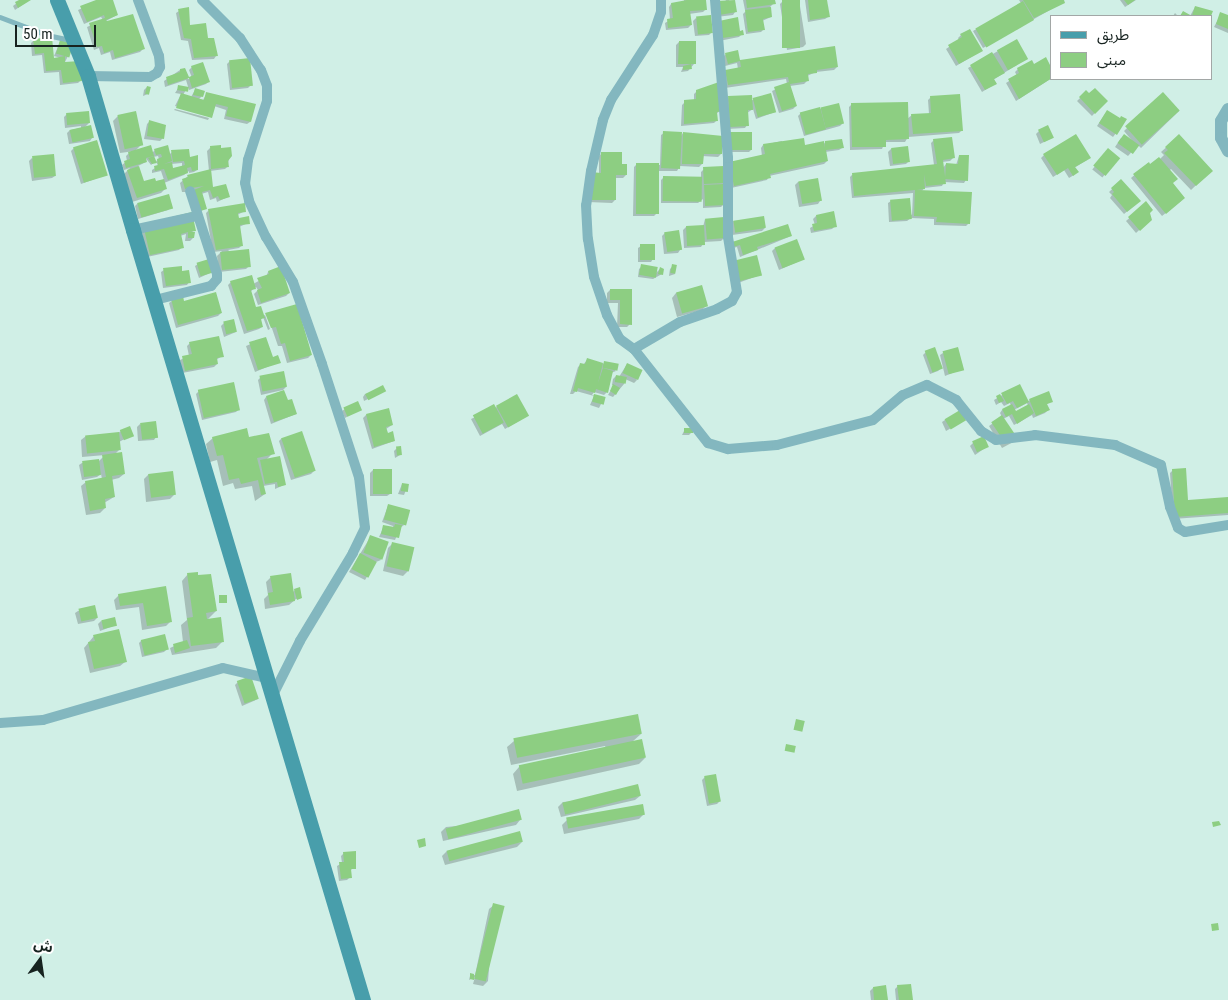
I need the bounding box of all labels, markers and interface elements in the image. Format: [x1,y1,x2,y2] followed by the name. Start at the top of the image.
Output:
[18,15,99,47] scale bar
[1050,15,1213,80] legend
[23,25,53,43] text: 50 m
[1097,26,1129,44] text: طريق
[1097,51,1126,69] text: مبنى
[15,935,65,985] north arrow
[32,935,55,956] text: ش

